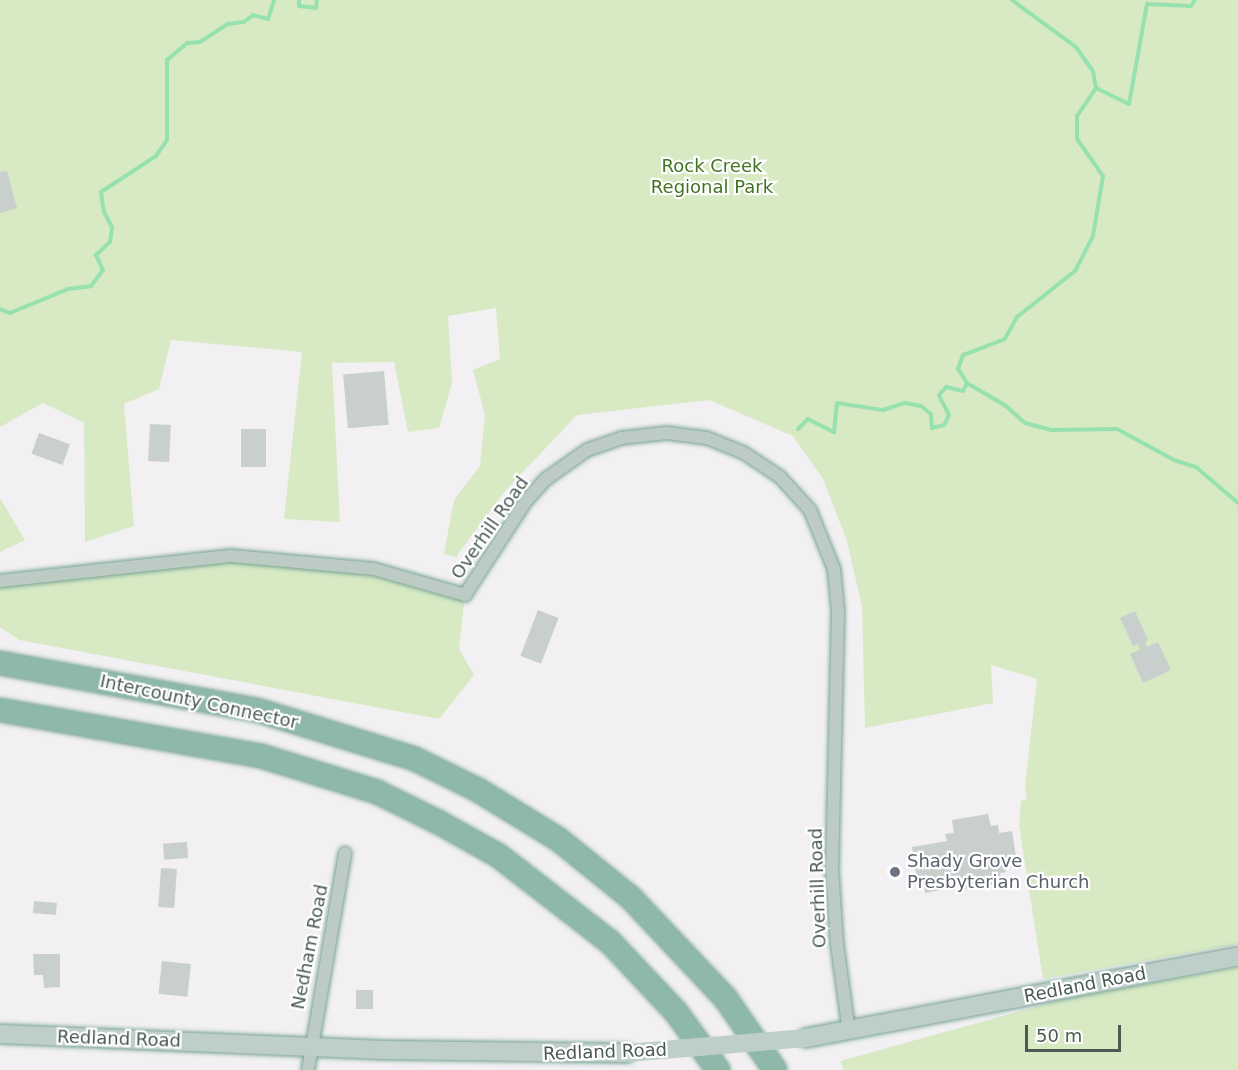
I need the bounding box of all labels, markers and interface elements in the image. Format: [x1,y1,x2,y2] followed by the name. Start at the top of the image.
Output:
[651,156,773,198] park label: Rock Creek Regional Park
[447,473,533,583] street label: Overhill Road
[98,670,300,734] street label: Intercounty Connector
[805,828,831,948] street label: Overhill Road
[907,851,1089,894] place label: Shady Grove Presbyterian Church
[888,865,902,879] marker: Shady Grove Presbyterian Church
[287,883,333,1011] street label: Nedham Road
[1022,963,1148,1007] street label: Redland Road
[1028,1013,1124,1051] scale bar
[1036,1025,1082,1046] text: 50 m
[57,1026,181,1052] street label: Redland Road
[543,1039,667,1065] street label: Redland Road

